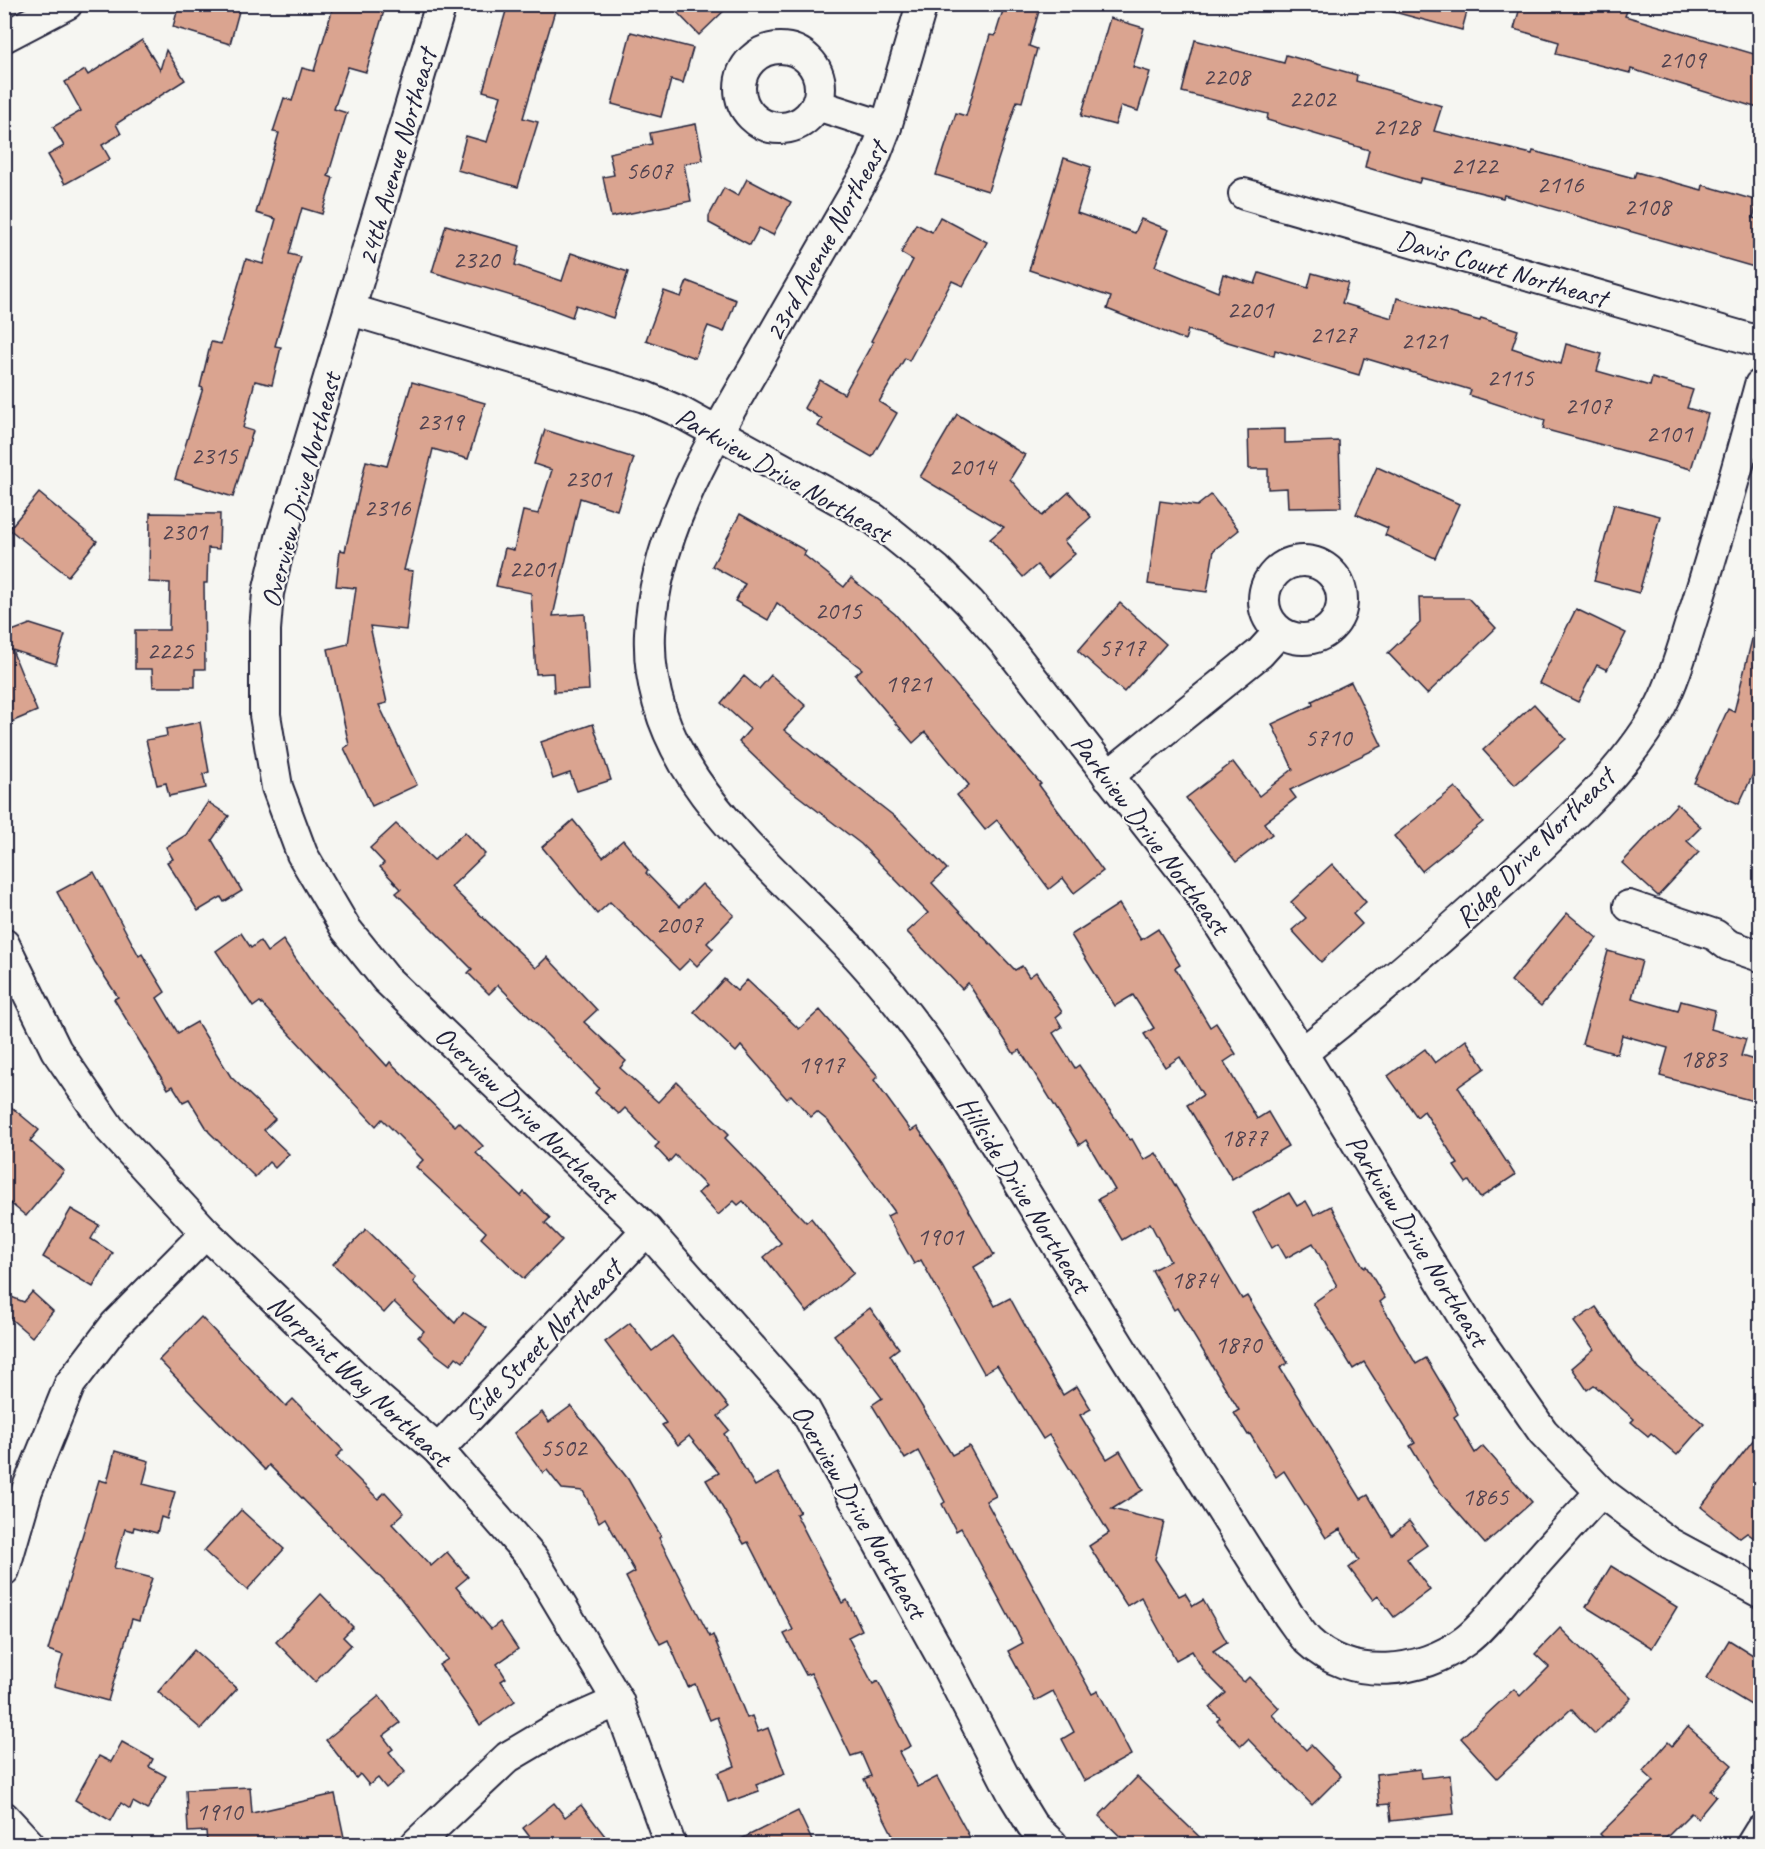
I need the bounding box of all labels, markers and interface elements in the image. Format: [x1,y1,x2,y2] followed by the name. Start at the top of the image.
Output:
[349,41,445,269] street label: 24th Avenue Northeast
[1659,43,1708,76] house number: 2109
[1203,60,1252,93] house number: 2208
[1289,82,1338,115] house number: 2202
[1373,110,1422,143] house number: 2128
[756,132,897,347] street label: 23rd Avenue Northeast
[1451,149,1500,182] house number: 2122
[626,154,674,187] house number: 5607
[1537,168,1585,201] house number: 2116
[1624,190,1673,223] house number: 2108
[1393,222,1614,316] street label: Davis Court Northeast
[453,243,502,276] house number: 2320
[1227,293,1275,326] house number: 2201
[1310,318,1358,351] house number: 2127
[1401,324,1449,357] house number: 2121
[1487,361,1535,394] house number: 2115
[252,366,349,611] street label: Overview Drive Northeast
[1565,389,1613,422] house number: 2107
[670,399,900,552] street label: Parkview Drive Northeast
[417,405,466,438] house number: 2319
[1646,417,1694,450] house number: 2101
[191,439,239,472] house number: 2315
[949,450,998,483] house number: 2014
[565,462,613,495] house number: 2301
[364,491,412,524] house number: 2316
[161,515,209,548] house number: 2301
[509,552,557,585] house number: 2201
[815,594,863,627] house number: 2015
[1099,631,1147,664] house number: 5717
[147,634,195,667] house number: 2225
[885,667,933,700] house number: 1921
[1305,721,1354,754] house number: 5710
[1064,727,1239,944] street label: Parkview Drive Northeast
[1447,757,1624,935] street label: Ridge Drive Northeast
[656,908,704,941] house number: 2007
[428,1018,628,1213] street label: Overview Drive Northeast
[1680,1042,1729,1075] house number: 1883
[798,1048,846,1081] house number: 1917
[950,1089,1101,1302] street label: Hillside Drive Northeast
[1221,1121,1269,1154] house number: 1877
[1338,1128,1498,1355] street label: Parkview Drive Northeast
[917,1220,965,1253] house number: 1901
[456,1249,631,1429] street label: Side Street Northeast
[1171,1263,1220,1296] house number: 1874
[261,1286,461,1476] street label: Norpoint Way Northeast
[1215,1328,1264,1361] house number: 1870
[784,1398,936,1627] street label: Overview Drive Northeast
[540,1431,589,1464] house number: 5502
[1462,1480,1510,1513] house number: 1865
[196,1795,245,1828] house number: 1910

